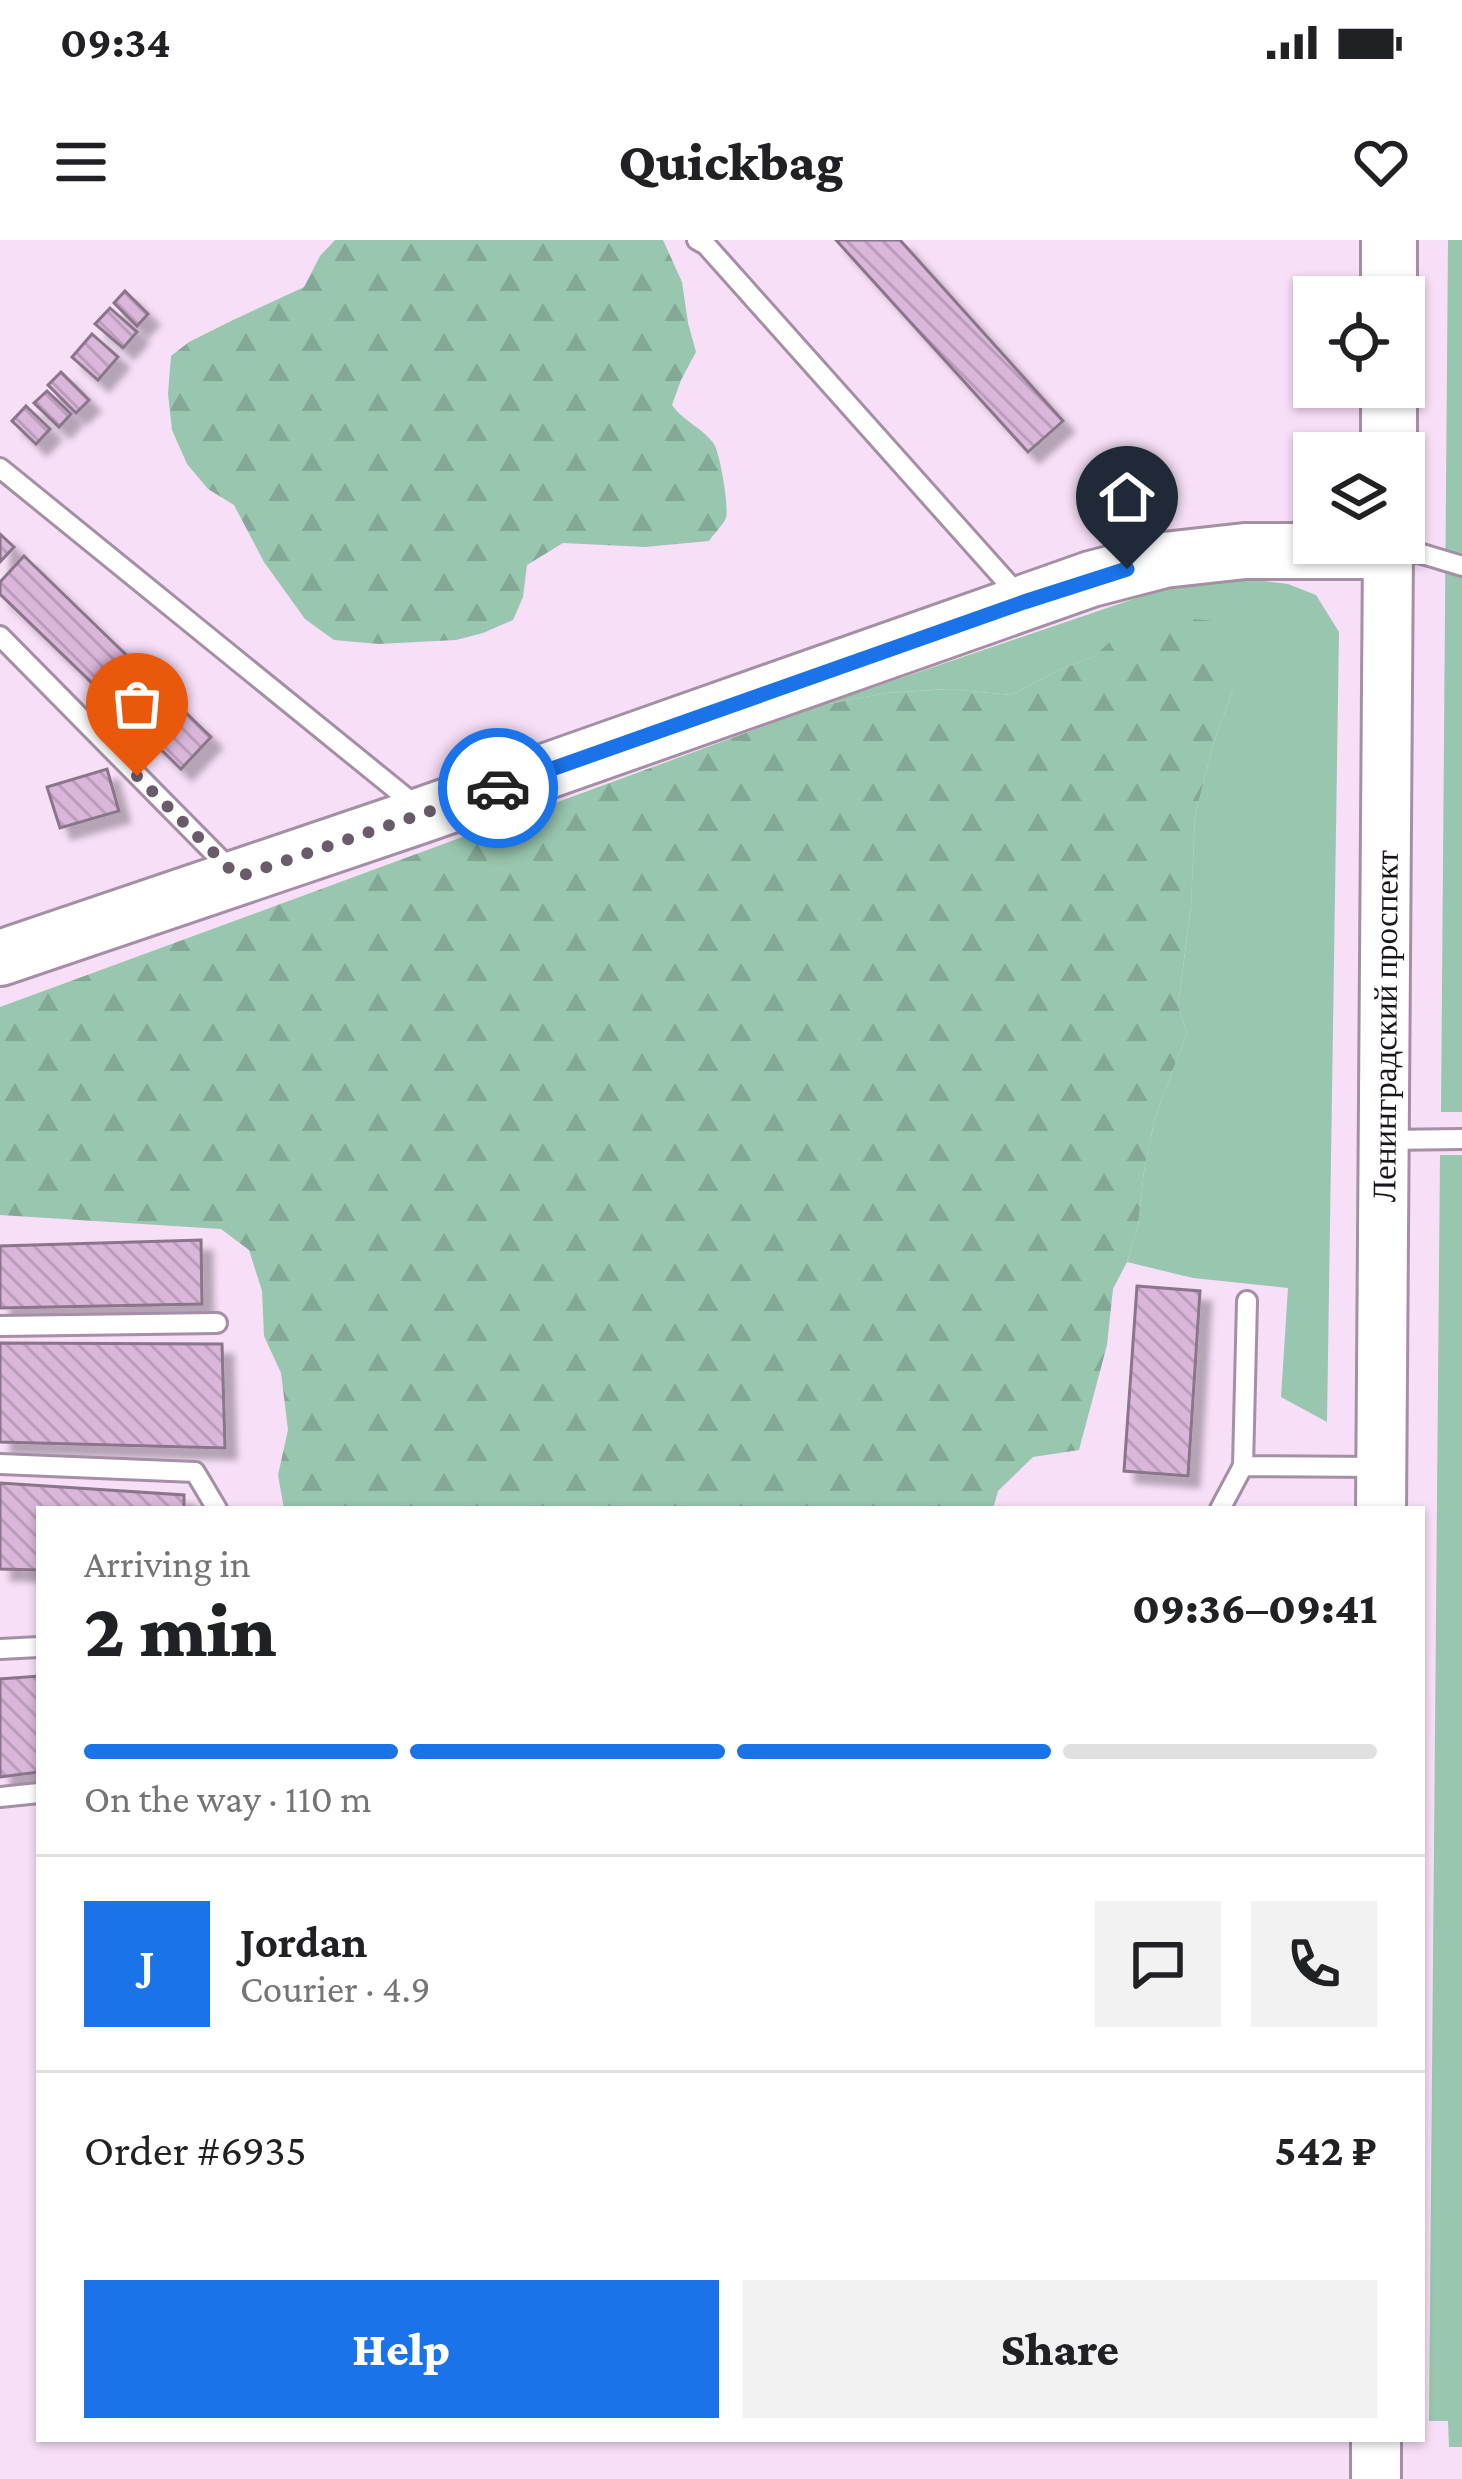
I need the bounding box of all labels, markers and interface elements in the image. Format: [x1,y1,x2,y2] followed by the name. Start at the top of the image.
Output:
[60,17,171,67] text: 09:34
[48,129,114,195] icon: menu
[1348,129,1414,195] icon: heart
[618,132,844,192] text: Quickbag
[1293,276,1425,564] map controls
[1293,276,1425,408] button: locate
[1293,432,1425,564] button: layers
[1076,446,1178,569] pin
[1094,464,1160,530] icon: home
[86,653,188,776] pin
[104,671,170,737] icon: bag
[438,728,558,848] courier
[465,755,531,821] icon: car
[1365,850,1404,1202] street label: Ленинградский проспект
[84,1542,251,1585] text: Arriving in
[1132,1583,1377,1633] text: 09:36–09:41
[84,1586,277,1673] text: 2 min
[84,1777,372,1820] text: On the way · 110 m
[1095,1901,1221,2027] button: chat
[1251,1901,1377,2027] button: phone
[240,1917,367,1967] text: Jordan
[139,1939,155,1989] text: J
[240,1967,431,2010] text: Courier · 4.9
[84,2125,307,2175] text: Order #6935
[1275,2125,1377,2175] text: 542 ₽
[84,2280,719,2418] button: Help
[743,2280,1377,2418] button: Share

